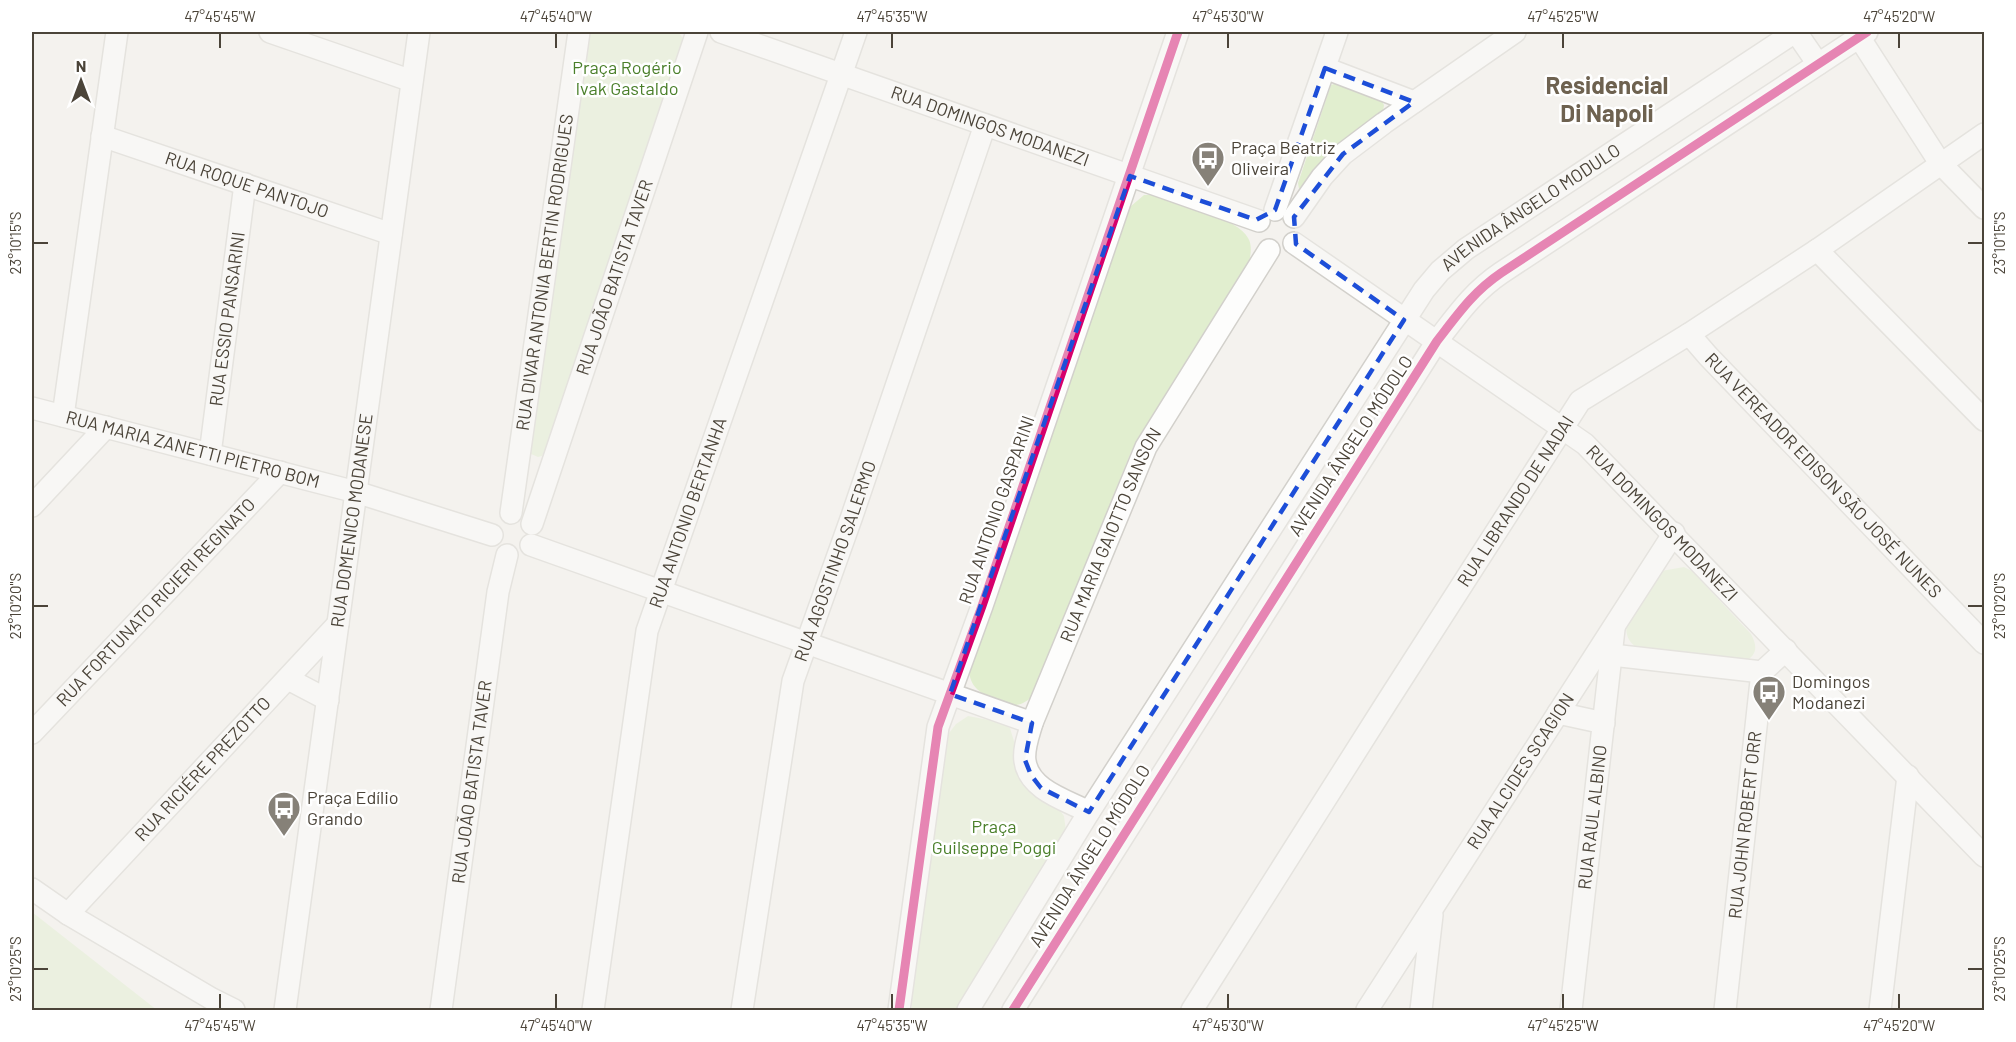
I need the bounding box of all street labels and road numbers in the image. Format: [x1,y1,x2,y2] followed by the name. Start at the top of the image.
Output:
[888,81,1092,170] street label: RUA DOMINGOS MODANEZI
[511,112,577,432] street label: RUA DIVAR ANTONIA BERTIN RODRIGUES
[1436,138,1624,275] street label: AVENIDA ÂNGELO MODULO
[162,146,332,222] street label: RUA ROQUE PANTOJO
[571,176,657,378] street label: RUA JOÃO BATISTA TAVER
[204,230,249,408] street label: RUA ESSIO PANSARINI
[1701,348,1947,602] street label: RUA VEREADOR EDISON SÃO JOSÉ NUNES
[1283,351,1417,540] street label: AVENIDA ÂNGELO MÓDOLO
[64,405,322,492] street label: RUA MARIA ZANETTI PIETRO BOM
[1452,411,1578,590] street label: RUA LIBRANDO DE NADAI
[326,412,377,629] street label: RUA DOMENICO MODANESE
[953,413,1039,607] street label: RUA ANTONIO GASPARINI
[644,414,731,611] street label: RUA ANTONIO BERTANHA
[1055,423,1165,645] street label: RUA MARIA GAIOTTO SANSON
[1582,440,1743,605] street label: RUA DOMINGOS MODANEZI
[789,458,880,664] street label: RUA AGOSTINHO SALERMO
[51,493,259,711] street label: RUA FORTUNATO RICIERI REGINATO
[446,679,496,885] street label: RUA JOÃO BATISTA TAVER
[1462,688,1578,853] street label: RUA ALCIDES SCAGION
[130,692,275,845] street label: RUA RICIÉRE PREZOTTO
[1723,730,1765,920] street label: RUA JOHN ROBERT ORR
[1573,744,1611,891] street label: RUA RAUL ALBINO
[1024,760,1154,951] street label: AVENIDA ÂNGELO MÓDOLO

